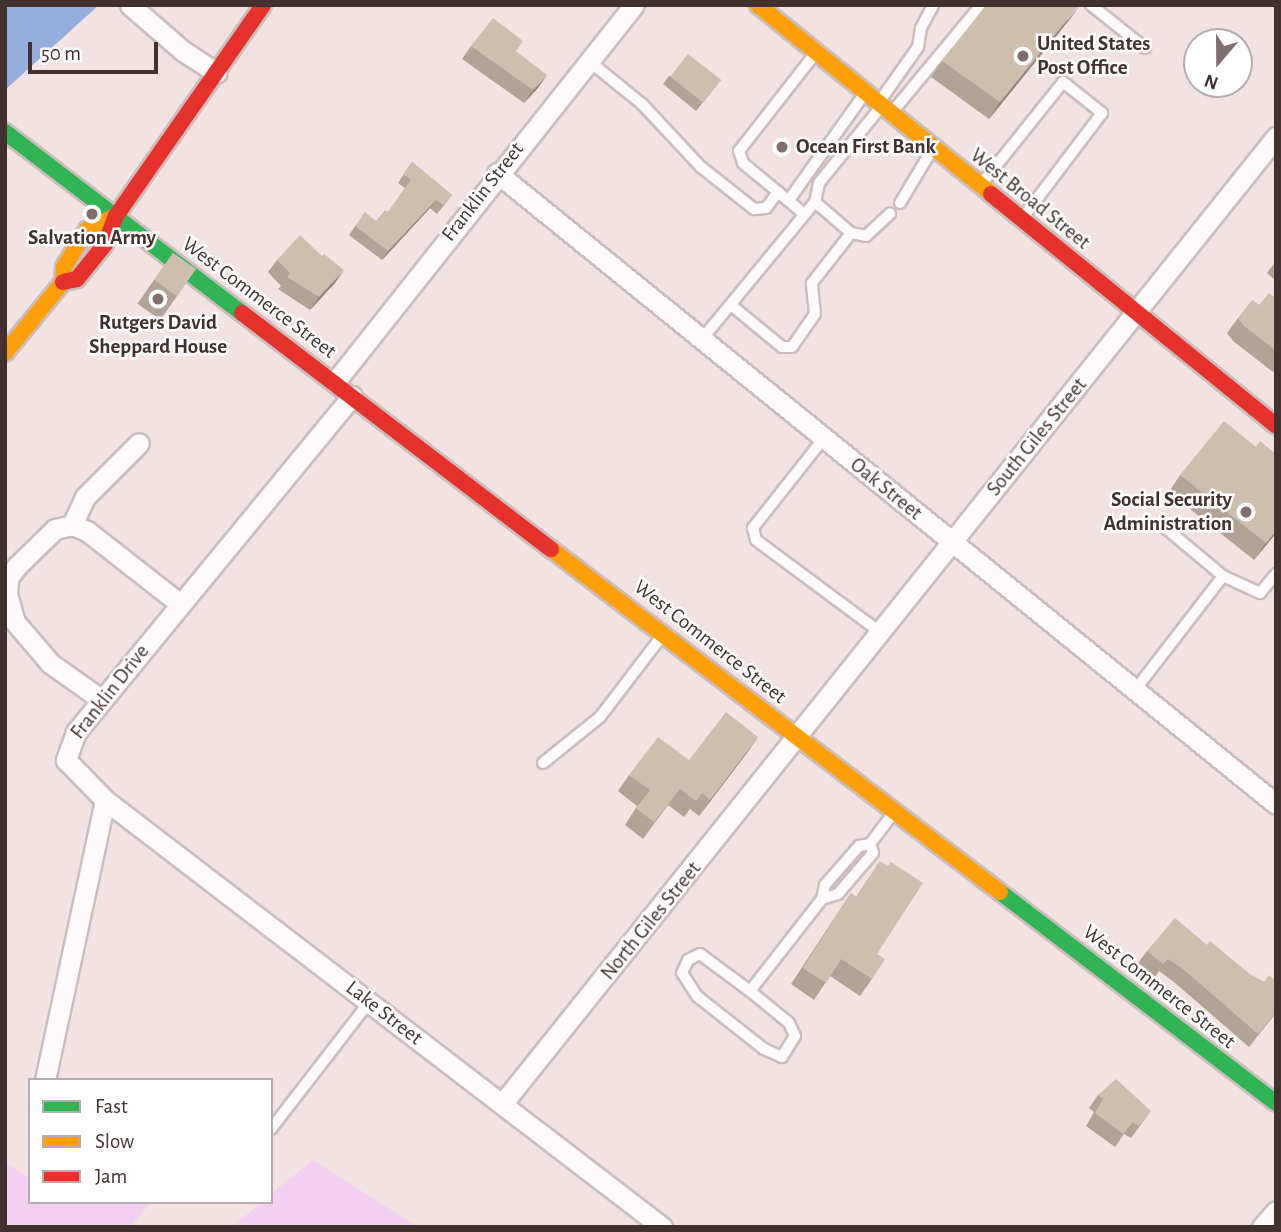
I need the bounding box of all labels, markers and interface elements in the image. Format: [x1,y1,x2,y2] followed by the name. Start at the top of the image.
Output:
[32,28,161,72] scale bar
[1183,28,1253,98] north arrow
[1037,31,1150,81] place label: United States Post Office
[41,43,81,64] text: 50 m
[1015,48,1031,64] marker: United States Post Office
[1202,70,1221,93] text: N
[796,134,936,160] place label: Ocean First Bank
[436,137,530,247] street label: Franklin Street
[774,139,790,155] marker: Ocean First Bank
[965,143,1095,255] street label: West Broad Street
[84,206,100,222] marker: Salvation Army
[28,225,156,251] place label: Salvation Army
[177,232,341,364] street label: West Commerce Street
[150,291,166,307] marker: Rutgers David Sheppard House
[89,310,227,360] place label: Rutgers David Sheppard House
[982,373,1092,501] street label: South Giles Street
[845,452,927,526] street label: Oak Street
[1103,487,1232,537] place label: Social Security Administration
[1238,504,1254,520] marker: Social Security Administration
[629,575,791,709] street label: West Commerce Street
[65,640,155,744] street label: Franklin Drive
[596,857,706,985] street label: North Giles Street
[1078,920,1240,1054] street label: West Commerce Street
[341,975,427,1051] street label: Lake Street
[28,1078,273,1204] legend
[95,1096,128,1117] text: Fast
[95,1131,134,1152] text: Slow
[95,1166,127,1187] text: Jam

